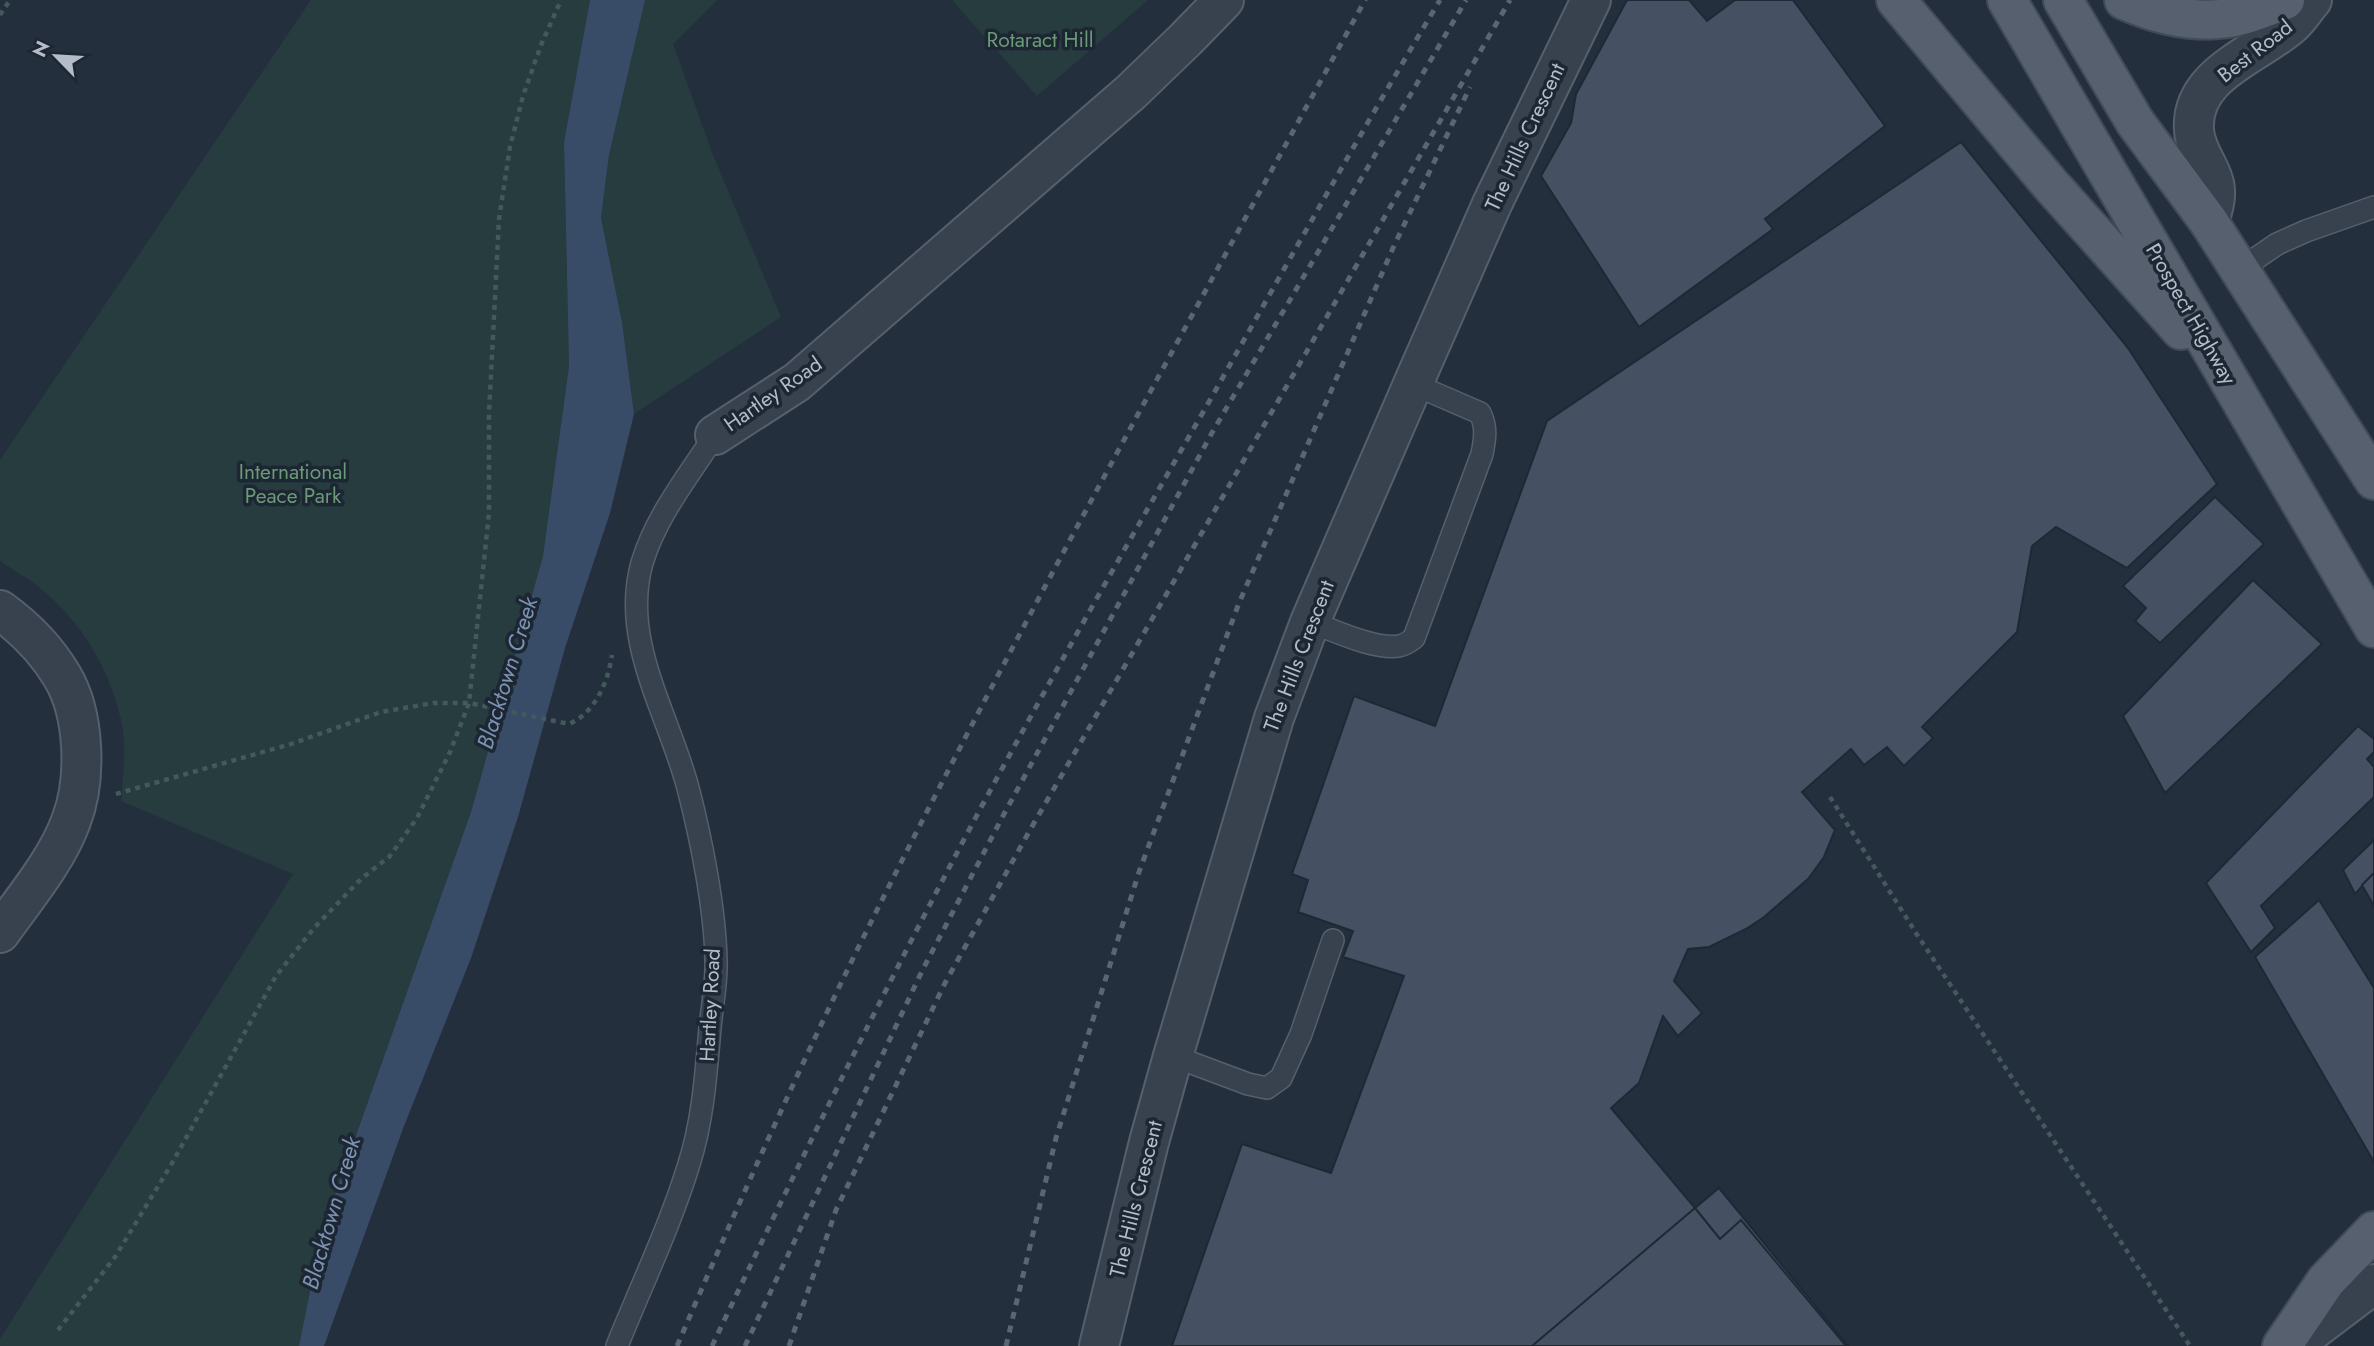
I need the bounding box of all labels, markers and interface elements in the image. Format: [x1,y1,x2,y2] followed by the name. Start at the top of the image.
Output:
[2211,12,2299,90] street label: Best Road
[21,21,91,91] north arrow
[986,25,1094,55] park label: Rotaract Hill
[26,36,56,62] text: N
[1478,58,1572,216] street label: The Hills Crescent
[2138,238,2244,391] street label: Prospect Highway
[718,349,828,439] street label: Hartley Road
[239,457,347,511] park label: International Peace Park
[1256,576,1342,736] street label: The Hills Crescent
[468,592,547,753] water label: Blacktown Creek
[692,948,728,1062] street label: Hartley Road
[1102,1118,1170,1280] street label: The Hills Crescent
[293,1132,369,1293] water label: Blacktown Creek

